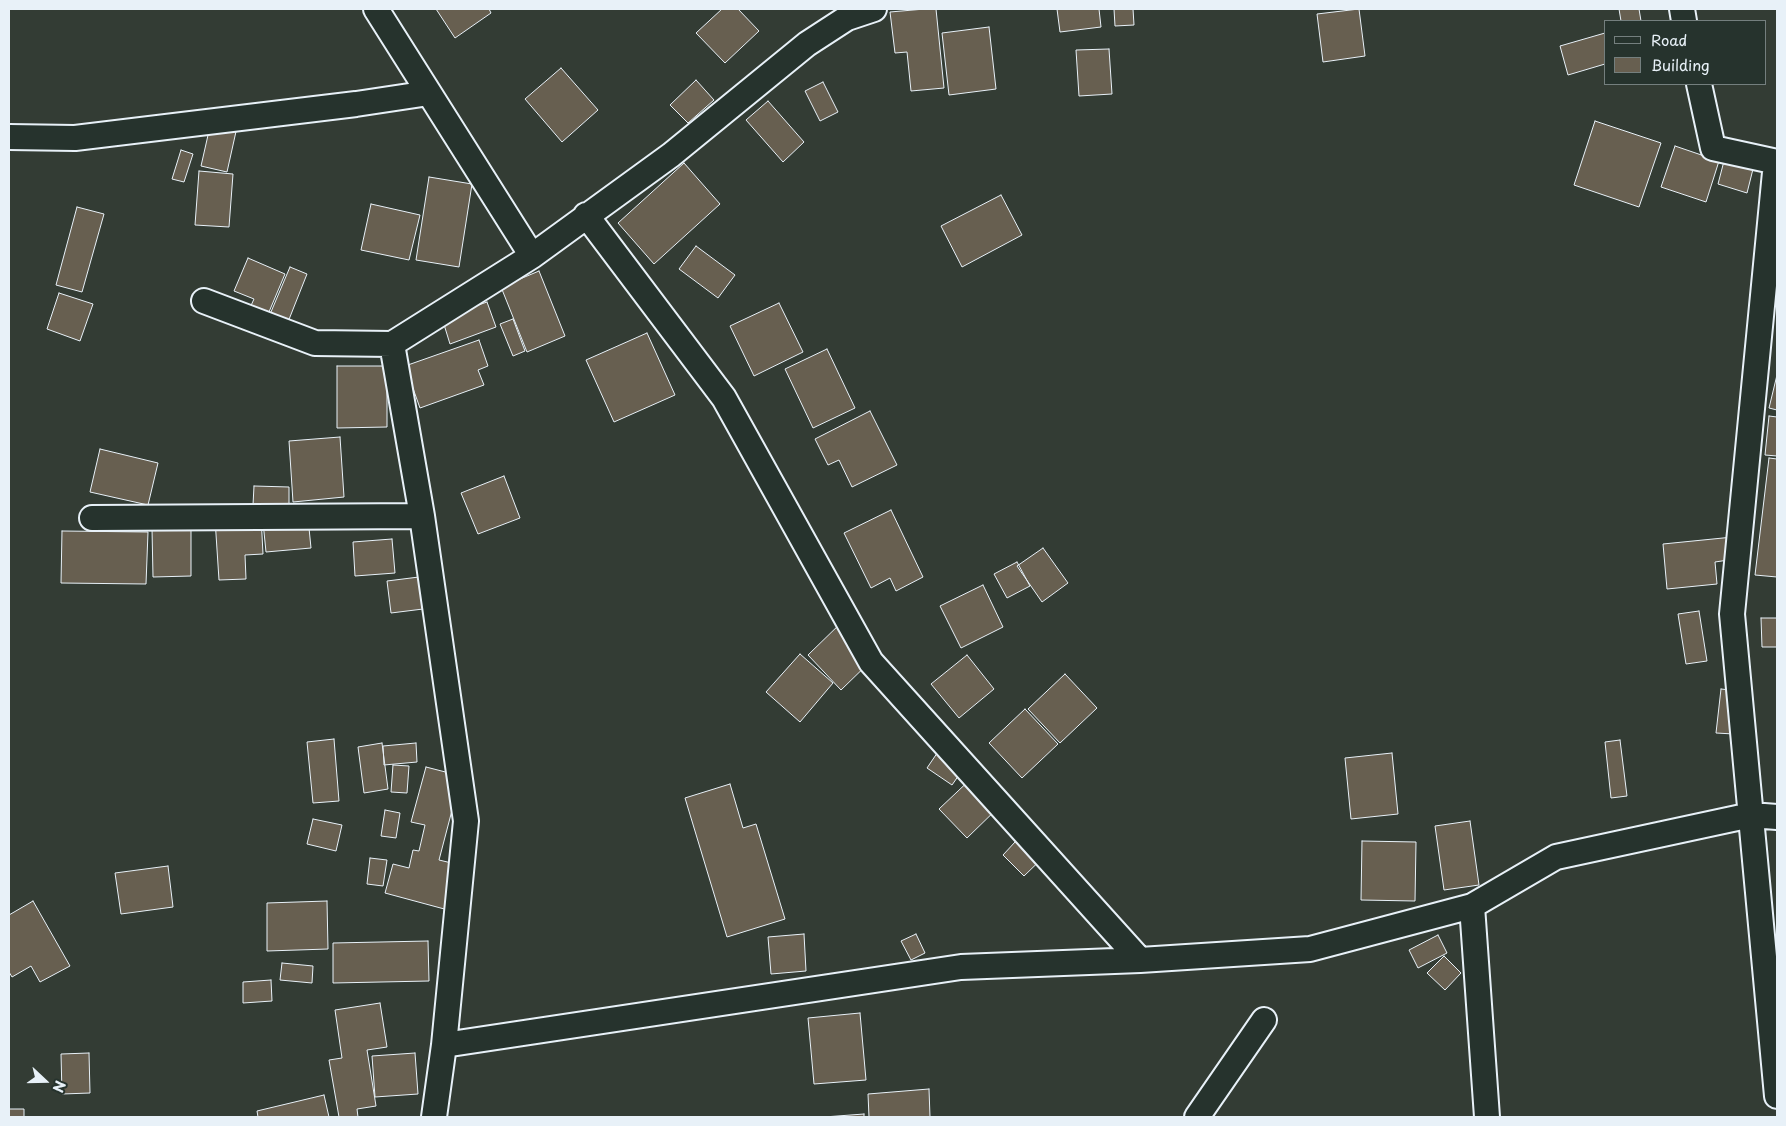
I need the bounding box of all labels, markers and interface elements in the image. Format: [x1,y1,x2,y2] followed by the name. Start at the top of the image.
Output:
[1604,20,1766,85] legend
[1651,28,1687,51] text: Road
[1651,53,1710,76] text: Building
[20,1056,70,1106] north arrow
[48,1078,71,1095] text: N

